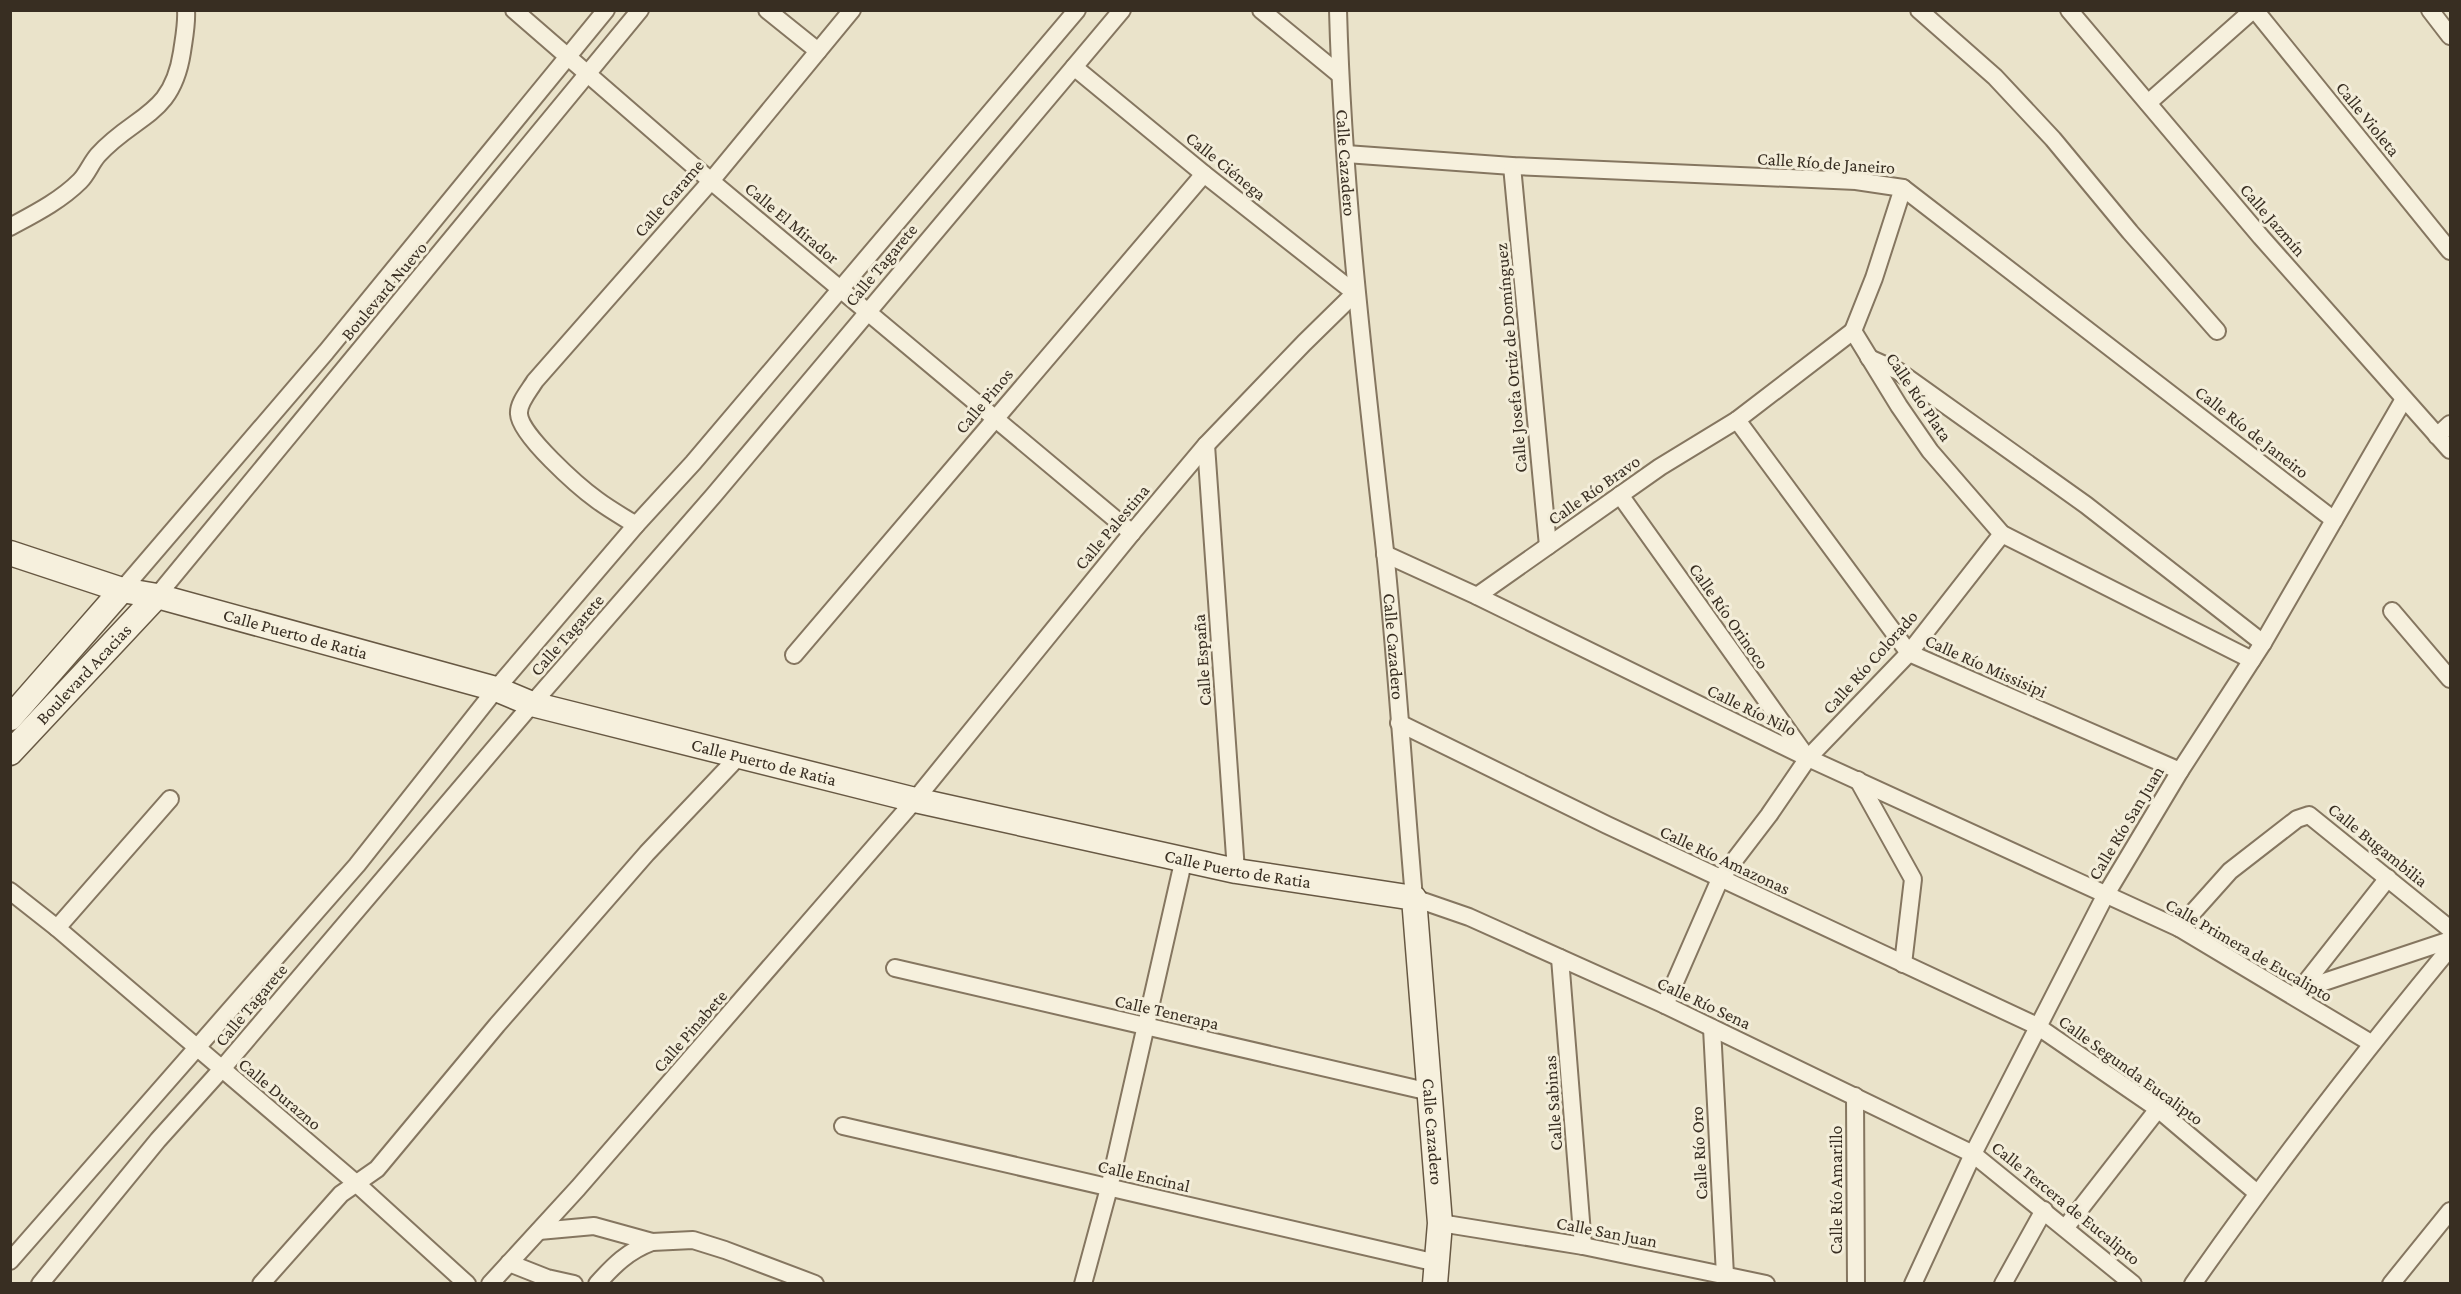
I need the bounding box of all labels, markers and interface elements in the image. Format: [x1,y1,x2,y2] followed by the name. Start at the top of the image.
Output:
[2332,78,2404,160] street label: Calle Violeta
[1332,109,1360,217] street label: Calle Cazadero
[1182,128,1270,204] street label: Calle Ciénega
[1756,148,1896,178] street label: Calle Río de Janeiro
[630,155,708,241] street label: Calle Garame
[741,178,843,268] street label: Calle El Mirador
[2236,180,2310,261] street label: Calle Jazmín
[841,220,921,310] street label: Calle Tagarete
[337,238,431,344] street label: Boulevard Nuevo
[1491,242,1531,474] street label: Calle Josefa Ortiz de Domínguez
[1882,349,1956,445] street label: Calle Río Plata
[951,364,1017,438] street label: Calle Pinos
[2191,382,2313,482] street label: Calle Río de Janeiro
[1544,451,1644,529] street label: Calle Río Bravo
[1071,480,1153,574] street label: Calle Palestina
[1685,559,1773,673] street label: Calle Río Orinoco
[526,590,608,680] street label: Calle Tagarete
[1379,592,1408,701] street label: Calle Cazadero
[221,605,370,663] street label: Calle Puerto de Ratia
[1818,606,1922,718] street label: Calle Río Colorado
[1189,613,1215,707] street label: Calle España
[32,620,136,728] street label: Boulevard Acacias
[1922,630,2050,702] street label: Calle Río Missisipi
[1704,680,1800,740] street label: Calle Río Nilo
[689,734,838,790] street label: Calle Puerto de Ratia
[2084,762,2168,884] street label: Calle Río San Juan
[2324,799,2432,891] street label: Calle Bugambilia
[1657,821,1793,899] street label: Calle Río Amazonas
[1163,845,1312,892] street label: Calle Puerto de Ratia
[2162,894,2336,1006] street label: Calle Primera de Eucalipto
[211,960,291,1050] street label: Calle Tagarete
[1654,973,1754,1033] street label: Calle Río Sena
[649,986,731,1076] street label: Calle Pinabete
[1113,990,1221,1034] street label: Calle Tenerapa
[2055,1011,2207,1129] street label: Calle Segunda Eucalipto
[235,1054,325,1134] street label: Calle Durazno
[1540,1055,1566,1151] street label: Calle Sabinas
[1418,1078,1447,1186] street label: Calle Cazadero
[1687,1106,1711,1200] street label: Calle Río Oro
[1826,1125,1846,1255] street label: Calle Río Amarillo
[1988,1137,2144,1269] street label: Calle Tercera de Eucalipto
[1096,1156,1192,1196] street label: Calle Encinal
[1555,1212,1659,1252] street label: Calle San Juan

